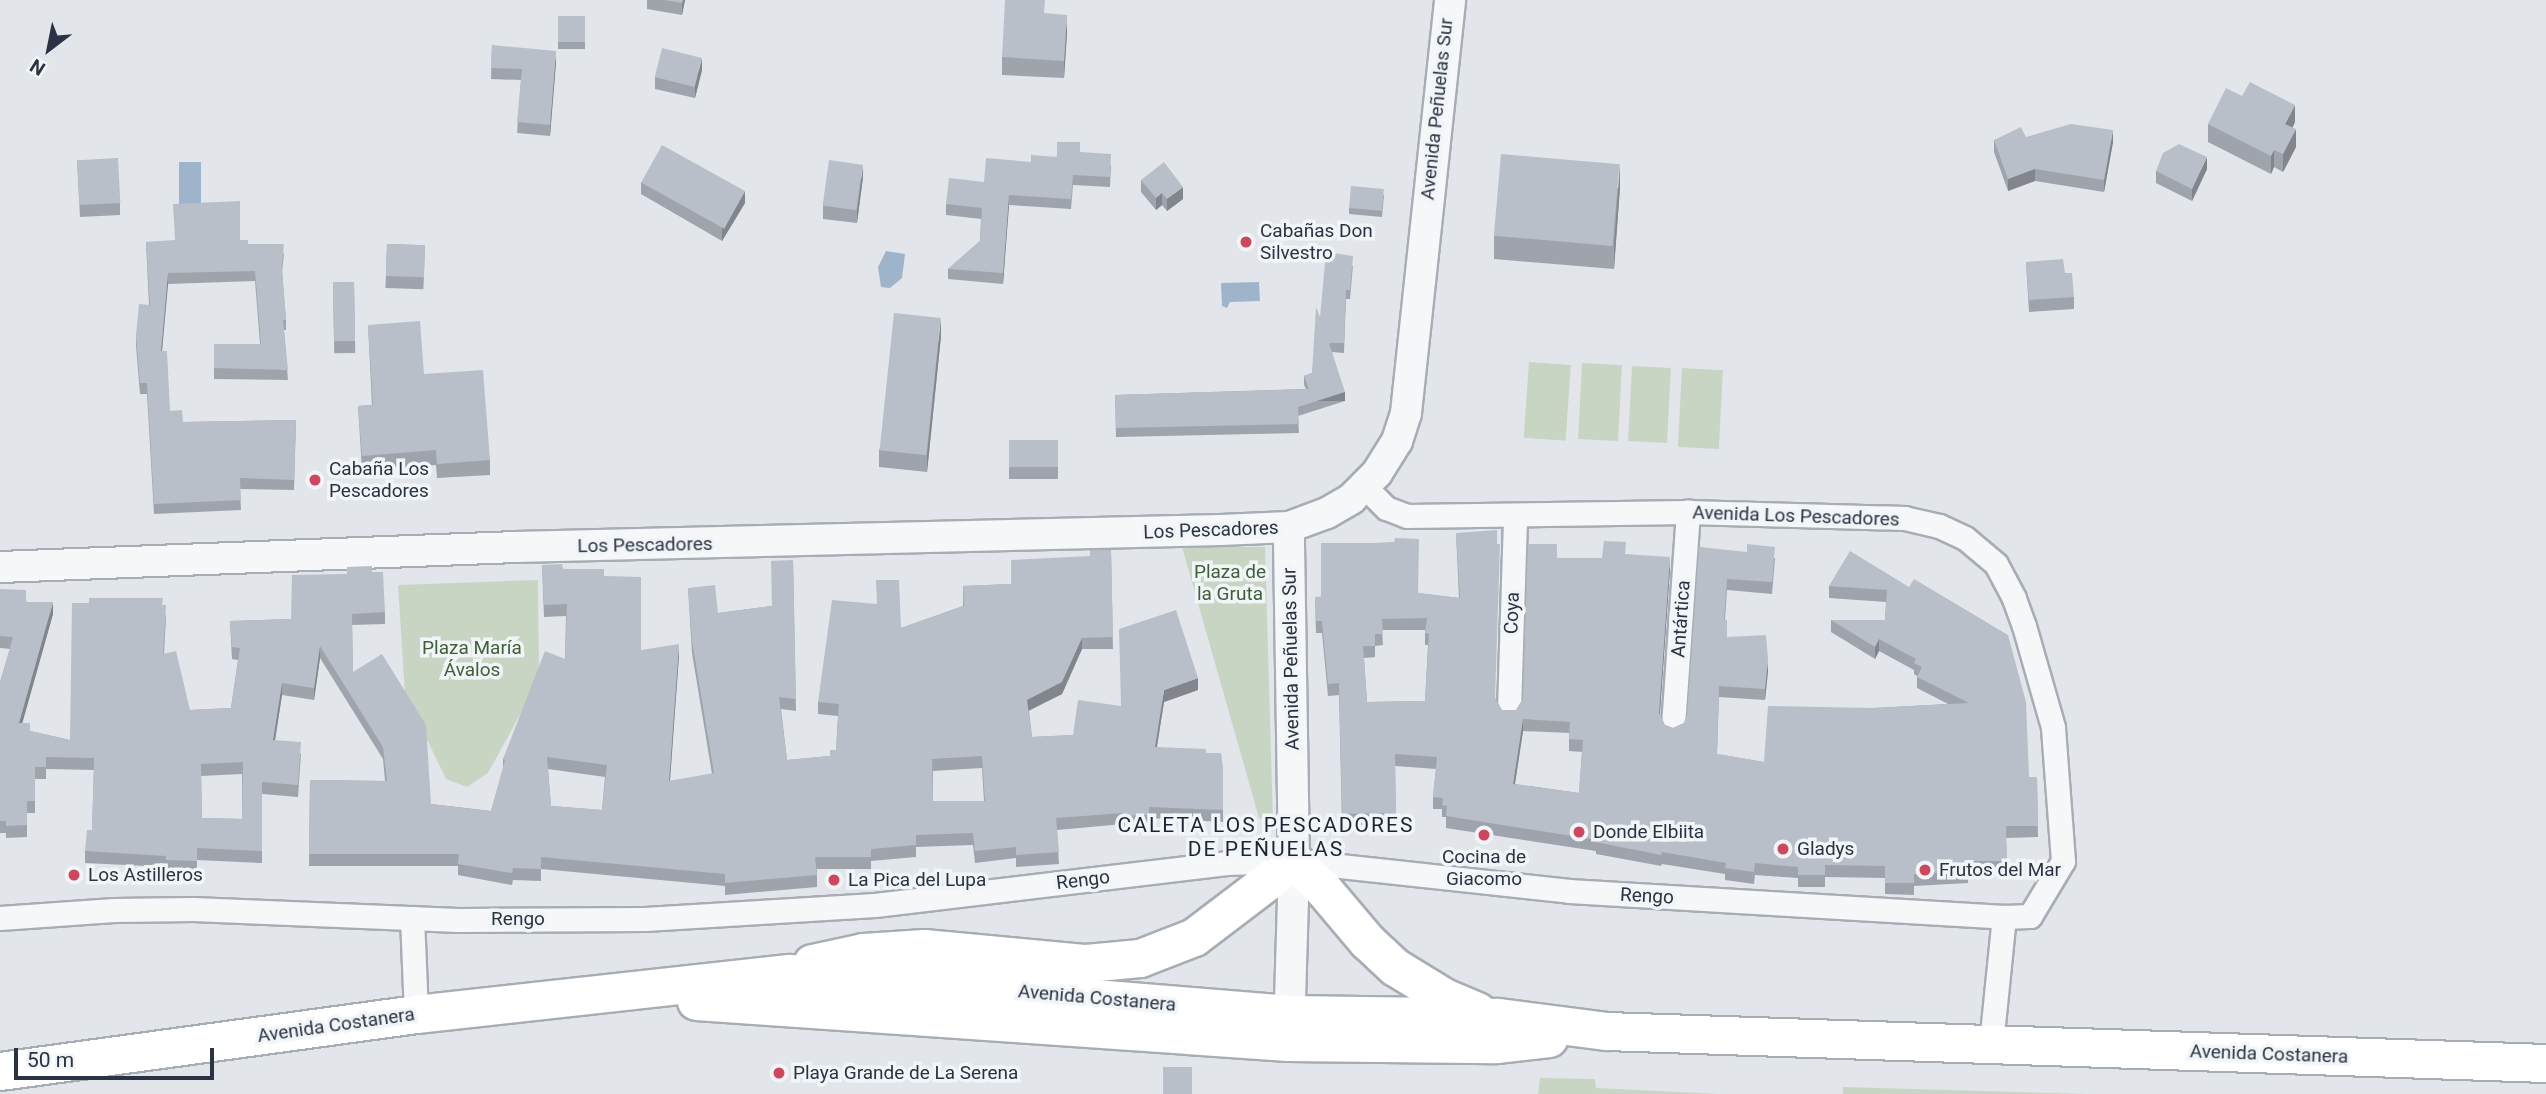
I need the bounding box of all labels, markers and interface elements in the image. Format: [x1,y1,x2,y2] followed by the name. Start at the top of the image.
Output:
[14,14,84,84] north arrow
[1416,17,1458,201] street label: Avenida Peñuelas Sur
[26,54,49,81] text: N
[1260,220,1373,264] place label: Cabañas Don Silvestro
[1238,234,1254,250] marker: Cabañas Don Silvestro
[329,458,429,502] place label: Cabaña Los Pescadores
[307,472,323,488] marker: Cabaña Los Pescadores
[1692,501,1900,531] street label: Avenida Los Pescadores
[1143,516,1279,544] street label: Los Pescadores
[577,532,713,558] street label: Los Pescadores
[1194,561,1266,605] park label: Plaza de la Gruta
[1278,568,1304,750] street label: Avenida Peñuelas Sur
[1667,580,1695,658] street label: Antártica
[1500,591,1524,635] street label: Coya
[422,637,522,681] park label: Plaza María Ávalos
[1120,812,1412,862] district label: CALETA LOS PESCADORES DE PEÑUELAS
[1593,821,1704,843] place label: Donde Elbiita
[1571,824,1587,840] marker: Donde Elbiita
[1476,827,1492,843] marker: Cocina de Giacomo
[1797,838,1854,860] place label: Gladys
[1775,841,1791,857] marker: Gladys
[1442,846,1526,890] place label: Cocina de Giacomo
[1939,859,2061,881] place label: Frutos del Mar
[1917,862,1933,878] marker: Frutos del Mar
[88,864,203,886] place label: Los Astilleros
[1055,865,1111,895] street label: Rengo
[66,867,82,883] marker: Los Astilleros
[848,869,986,891] place label: La Pica del Lupa
[826,872,842,888] marker: La Pica del Lupa
[1620,883,1674,909] street label: Rengo
[491,908,545,930] street label: Rengo
[1017,980,1177,1016] street label: Avenida Costanera
[256,1003,416,1047] street label: Avenida Costanera
[18,1034,217,1078] scale bar
[2189,1040,2349,1068] street label: Avenida Costanera
[27,1048,74,1072] text: 50 m
[793,1062,1018,1084] place label: Playa Grande de La Serena
[771,1065,787,1081] marker: Playa Grande de La Serena

